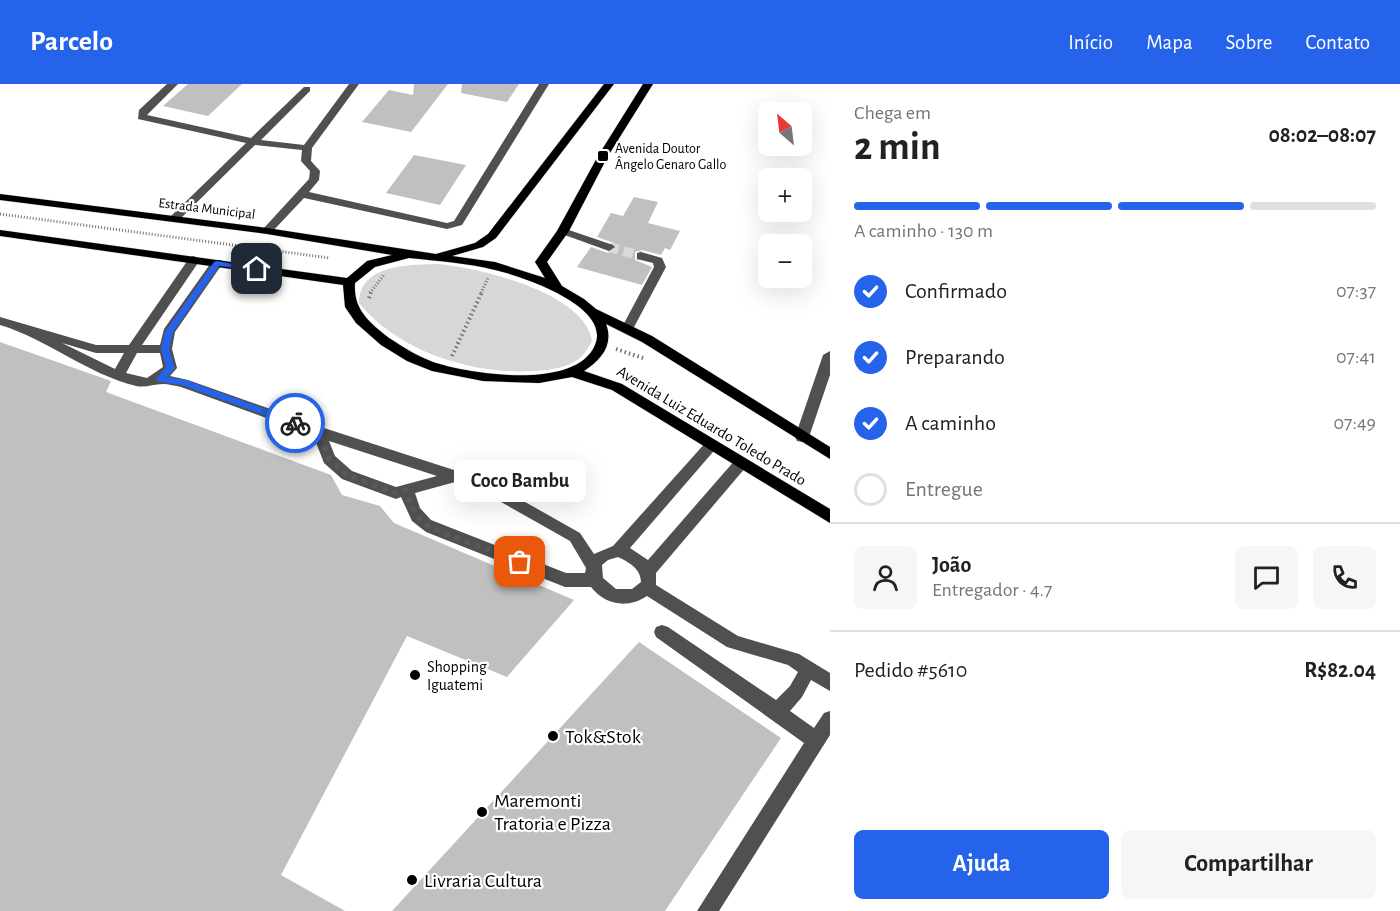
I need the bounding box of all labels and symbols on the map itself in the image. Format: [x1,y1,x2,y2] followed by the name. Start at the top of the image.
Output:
[758,102,812,156] north arrow
[615,142,727,172] place label: Avenida Doutor Ângelo Genaro Gallo
[596,149,610,163] marker: Avenida Doutor Ângelo Genaro Gallo
[158,196,256,222] street label: Estrada Municipal
[231,243,282,294] pin
[614,363,809,489] street label: Avenida Luiz Eduardo Toledo Prado
[265,393,325,453] courier
[454,460,586,502] callout: Coco Bambu
[494,536,545,587] pin
[427,659,487,693] place label: Shopping Iguatemi
[408,668,422,682] marker: Shopping Iguatemi
[565,727,641,747] place label: Tok&Stok
[546,729,560,743] marker: Tok&Stok
[494,791,611,834] place label: Maremonti Tratoria e Pizza
[475,805,489,819] marker: Maremonti Tratoria e Pizza
[424,871,542,891] place label: Livraria Cultura
[405,873,419,887] marker: Livraria Cultura

